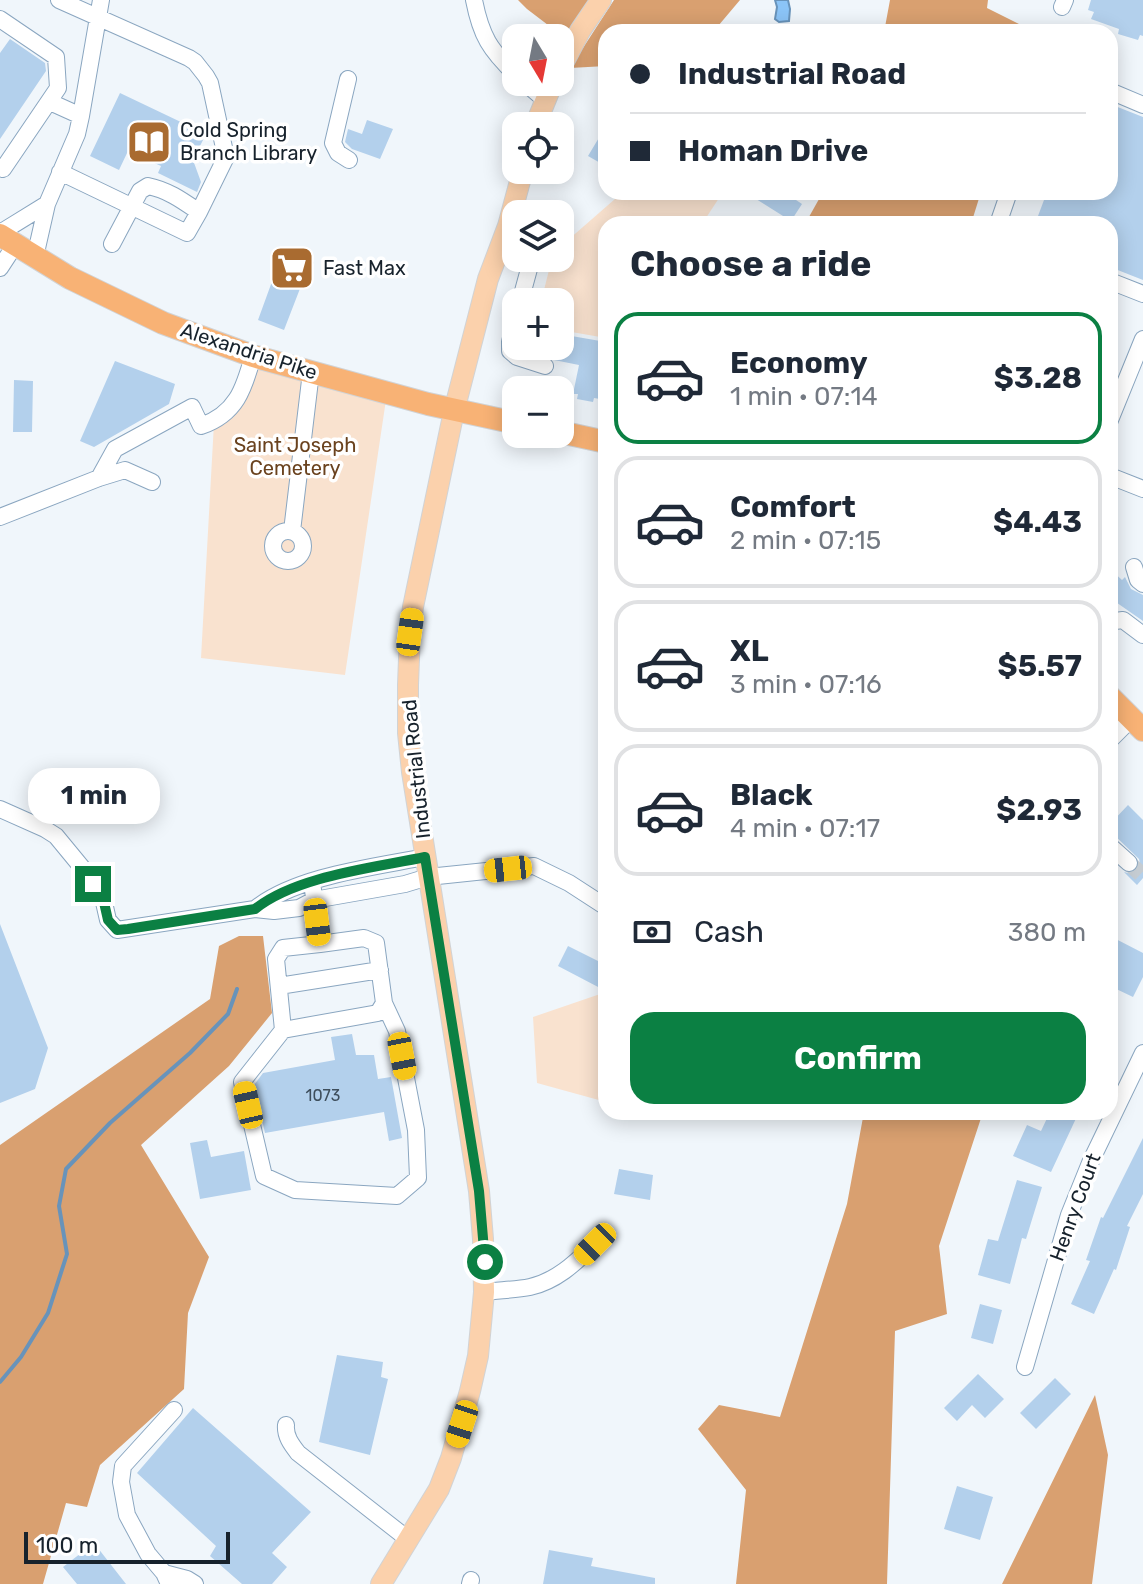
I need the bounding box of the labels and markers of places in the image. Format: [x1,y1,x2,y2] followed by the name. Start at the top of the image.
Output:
[125,118,173,166] library icon: Cold Spring Branch Library
[180,118,317,165] place label: Cold Spring Branch Library
[268,244,316,292] supermarket icon: Fast Max
[323,256,406,280] place label: Fast Max

